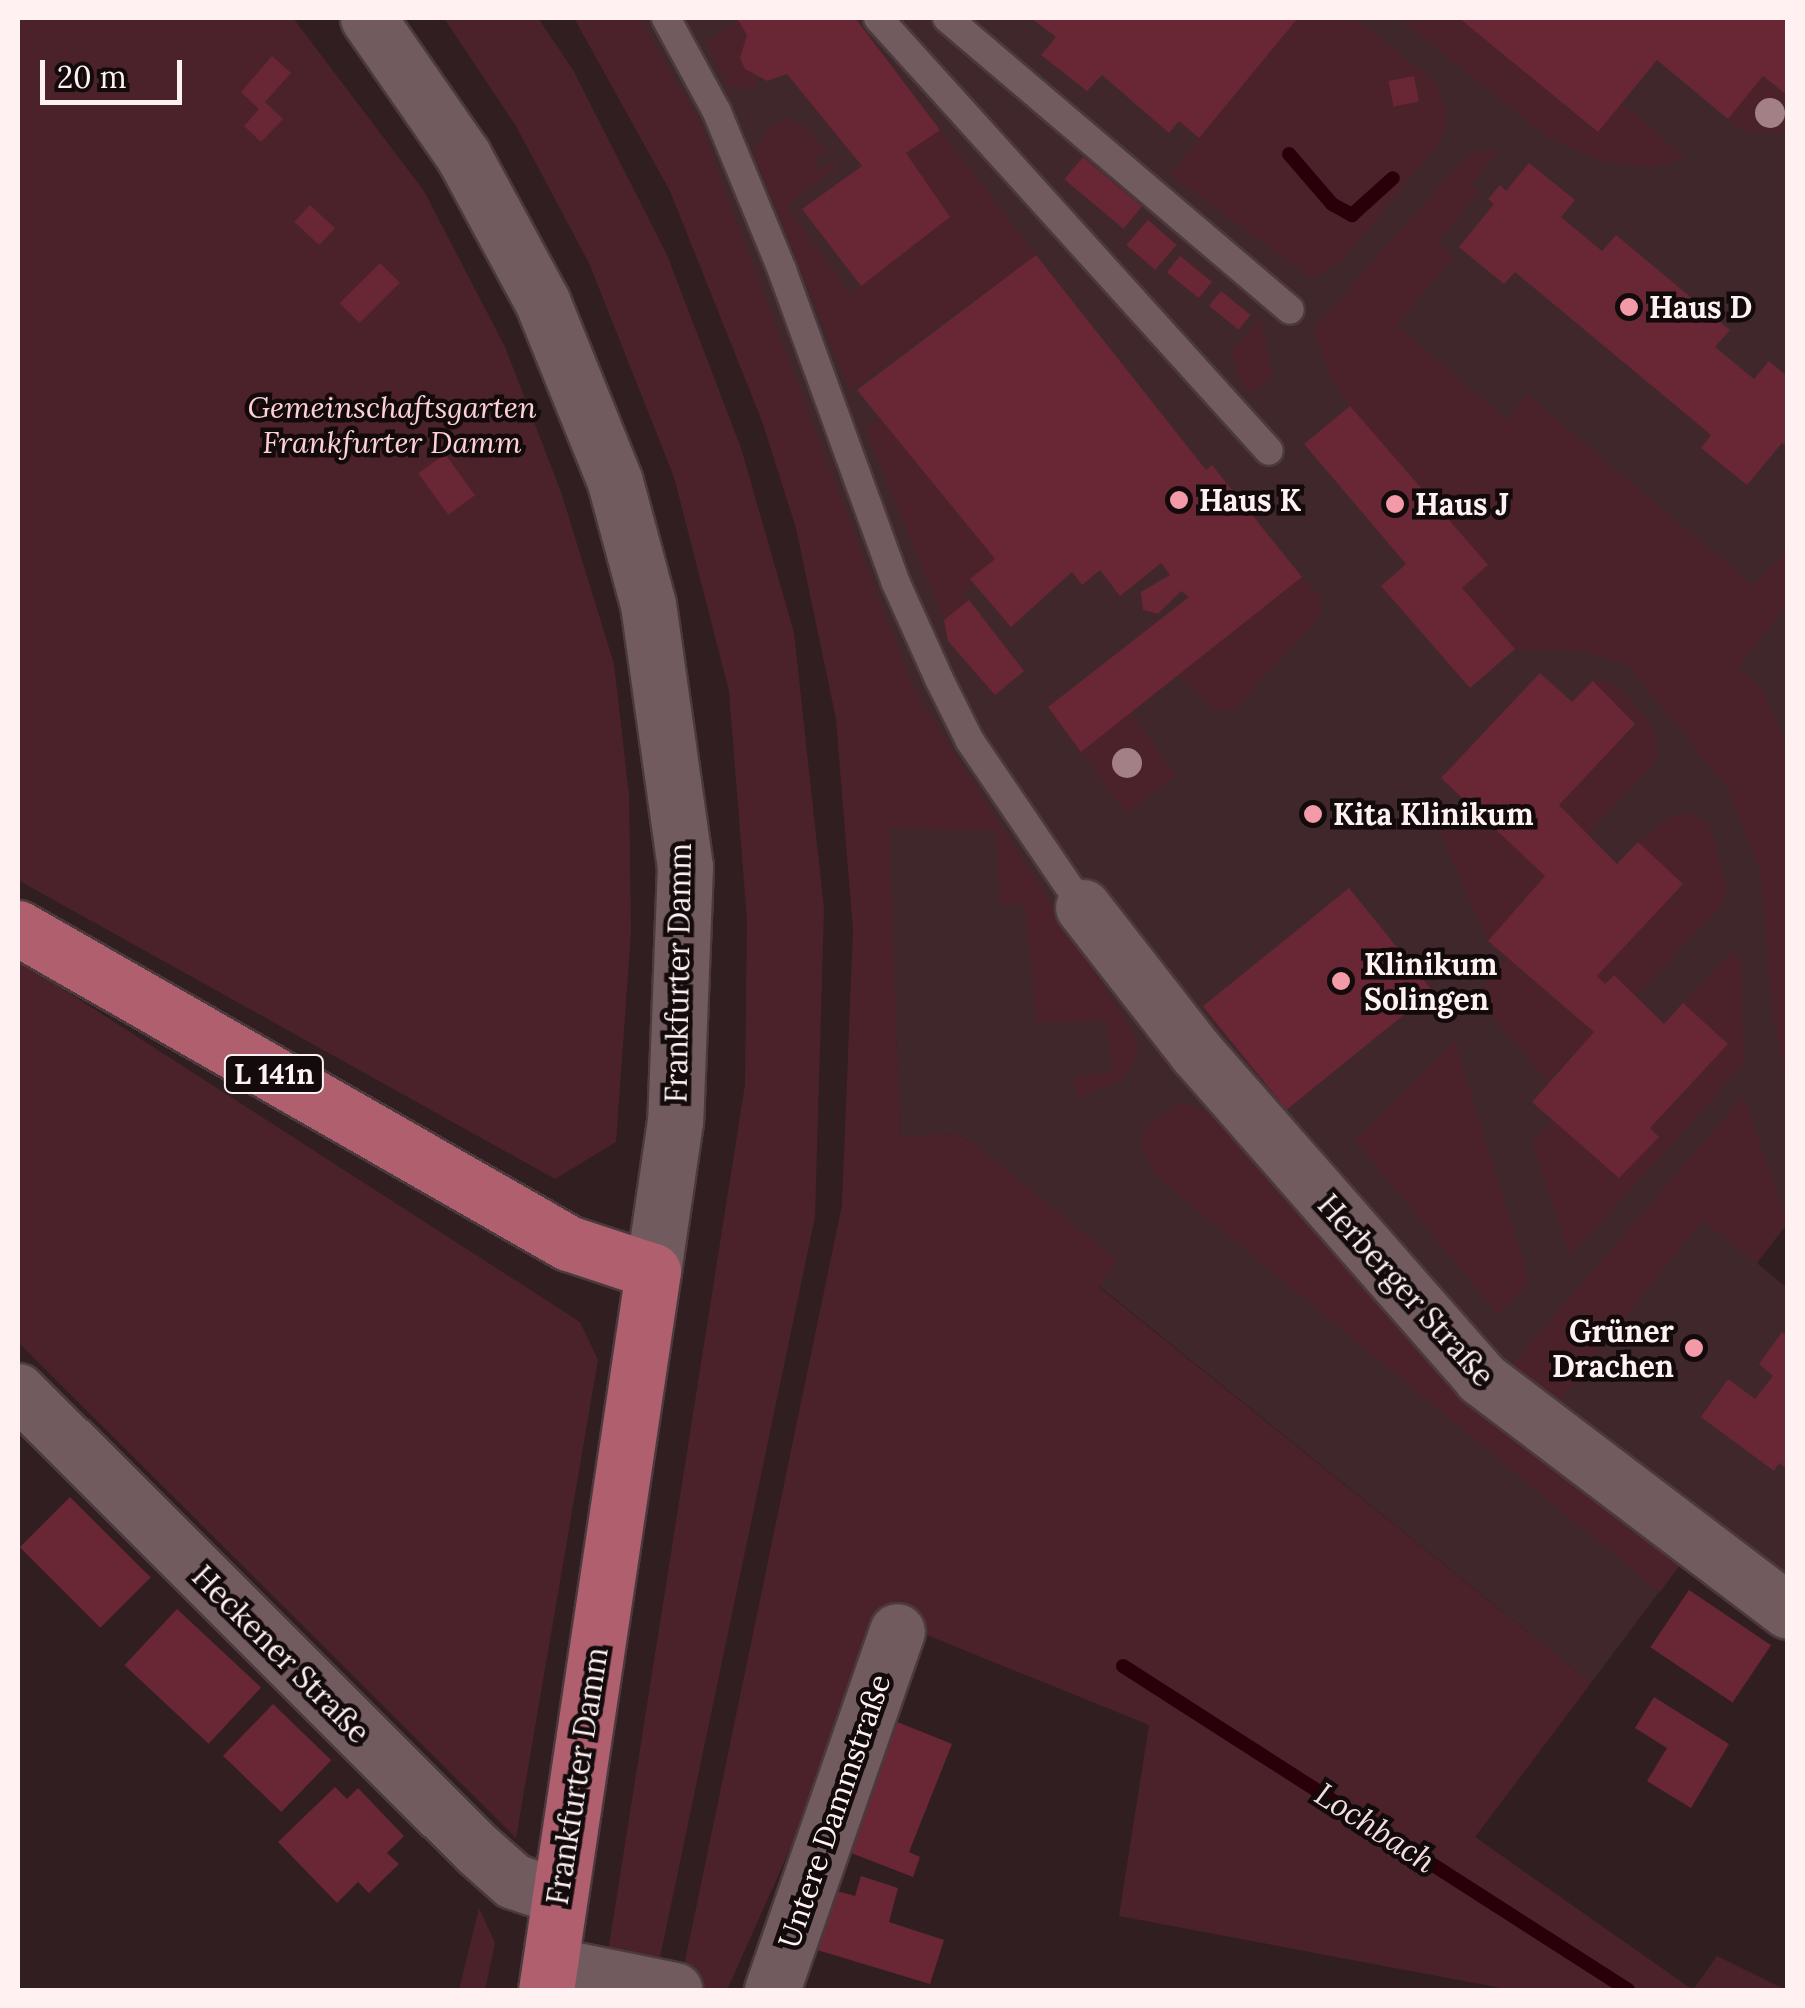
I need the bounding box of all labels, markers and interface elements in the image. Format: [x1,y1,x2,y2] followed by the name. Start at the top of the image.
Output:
[45,40,188,102] scale bar
[57,58,126,96] text: 20 m
[1649,289,1752,325] place label: Haus D
[1618,296,1640,318] marker: Haus D
[247,389,537,460] park label: Gemeinschaftsgarten Frankfurter Damm
[1199,482,1301,518] place label: Haus K
[1415,486,1509,522] place label: Haus J
[1168,489,1190,511] marker: Haus K
[1384,493,1406,515] marker: Haus J
[1333,796,1533,832] place label: Kita Klinikum
[1302,803,1324,825] marker: Kita Klinikum
[658,843,698,1103] street label: Frankfurter Damm
[1364,946,1497,1016] place label: Klinikum Solingen
[1328,968,1354,994] marker: Klinikum Solingen
[222,1051,326,1097] road number: L 141n
[1311,1187,1501,1393] street label: Herberger Straße
[1552,1313,1674,1384] place label: Grüner Drachen
[1683,1337,1705,1359] marker: Grüner Drachen
[185,1558,377,1750] street label: Heckener Straße
[539,1645,615,1907] street label: Frankfurter Damm
[770,1669,898,1953] street label: Untere Dammstraße
[1308,1775,1442,1881] water label: Lochbach

